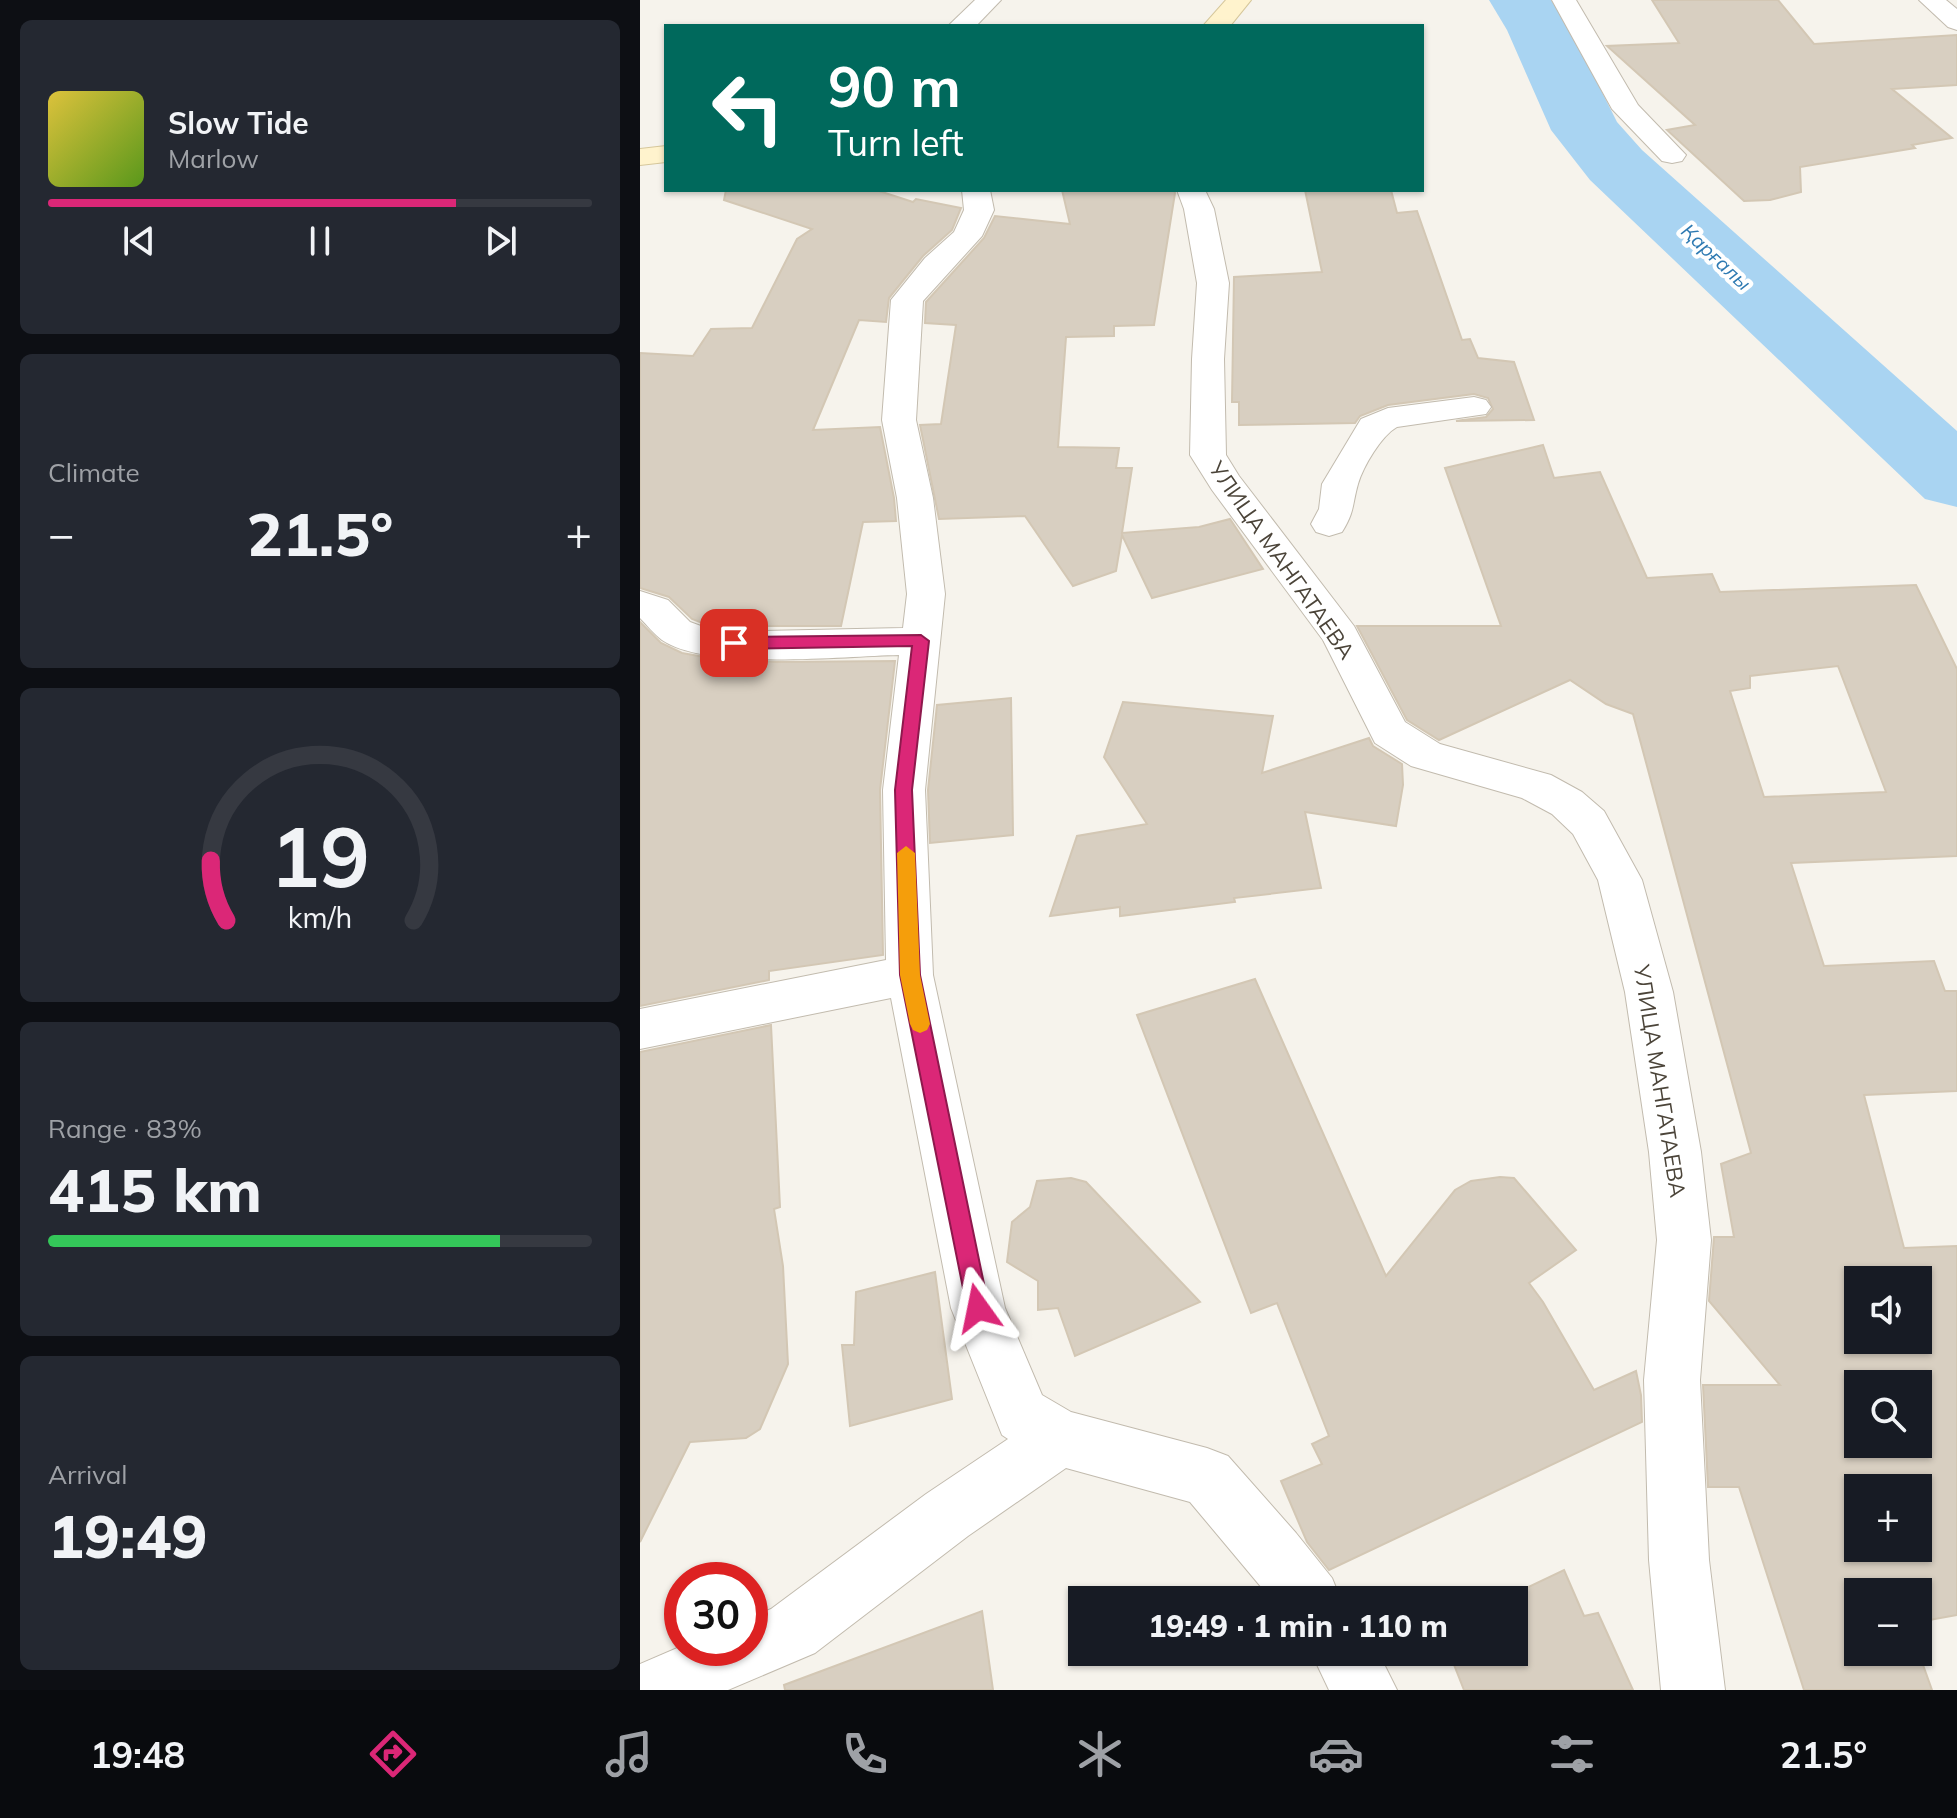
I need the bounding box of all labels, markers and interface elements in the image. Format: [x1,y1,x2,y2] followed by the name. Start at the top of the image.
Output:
[828,51,961,121] text: 90 m
[696,56,800,160] icon: left
[168,104,309,142] text: Slow Tide
[828,120,964,165] text: Turn left
[168,142,259,175] text: Marlow
[1676,218,1756,295] water label: Қарғалы
[117,219,161,263] icon: previous
[298,219,342,263] icon: pause
[479,219,523,263] icon: next
[1202,455,1361,664] street label: УЛИЦА МАНГАТАЕВА
[48,456,140,489] text: Climate
[247,496,393,571] text: 21.5°
[48,506,74,561] text: −
[566,506,592,561] text: +
[700,609,768,677] pin
[712,621,756,665] icon: arrive
[270,803,370,908] text: 19
[288,899,352,935] text: km/h
[1628,962,1692,1199] street label: УЛИЦА МАНГАТАЕВА
[48,1112,202,1145] text: Range · 83%
[48,1152,262,1227] text: 415 km
[936,1266,1020,1350] position arrow
[1844,1266,1932,1666] map controls
[1844,1266,1932,1354] button: sound
[1844,1370,1932,1458] button: search
[48,1458,128,1491] text: Arrival
[1844,1474,1932,1562] button: +
[48,1498,208,1573] text: 19:49
[664,1562,768,1666] speed limit sign: 30
[1844,1578,1932,1666] button: −
[1148,1607,1448,1645] text: 19:49 · 1 min · 110 m
[365,1726,421,1782] icon: directions
[601,1726,657,1782] icon: music
[837,1726,893,1782] icon: phone
[1072,1726,1128,1782] icon: climate
[1308,1726,1364,1782] icon: car
[1544,1726,1600,1782] icon: filters
[90,1732,185,1777] text: 19:48
[1780,1732,1867,1777] text: 21.5°

